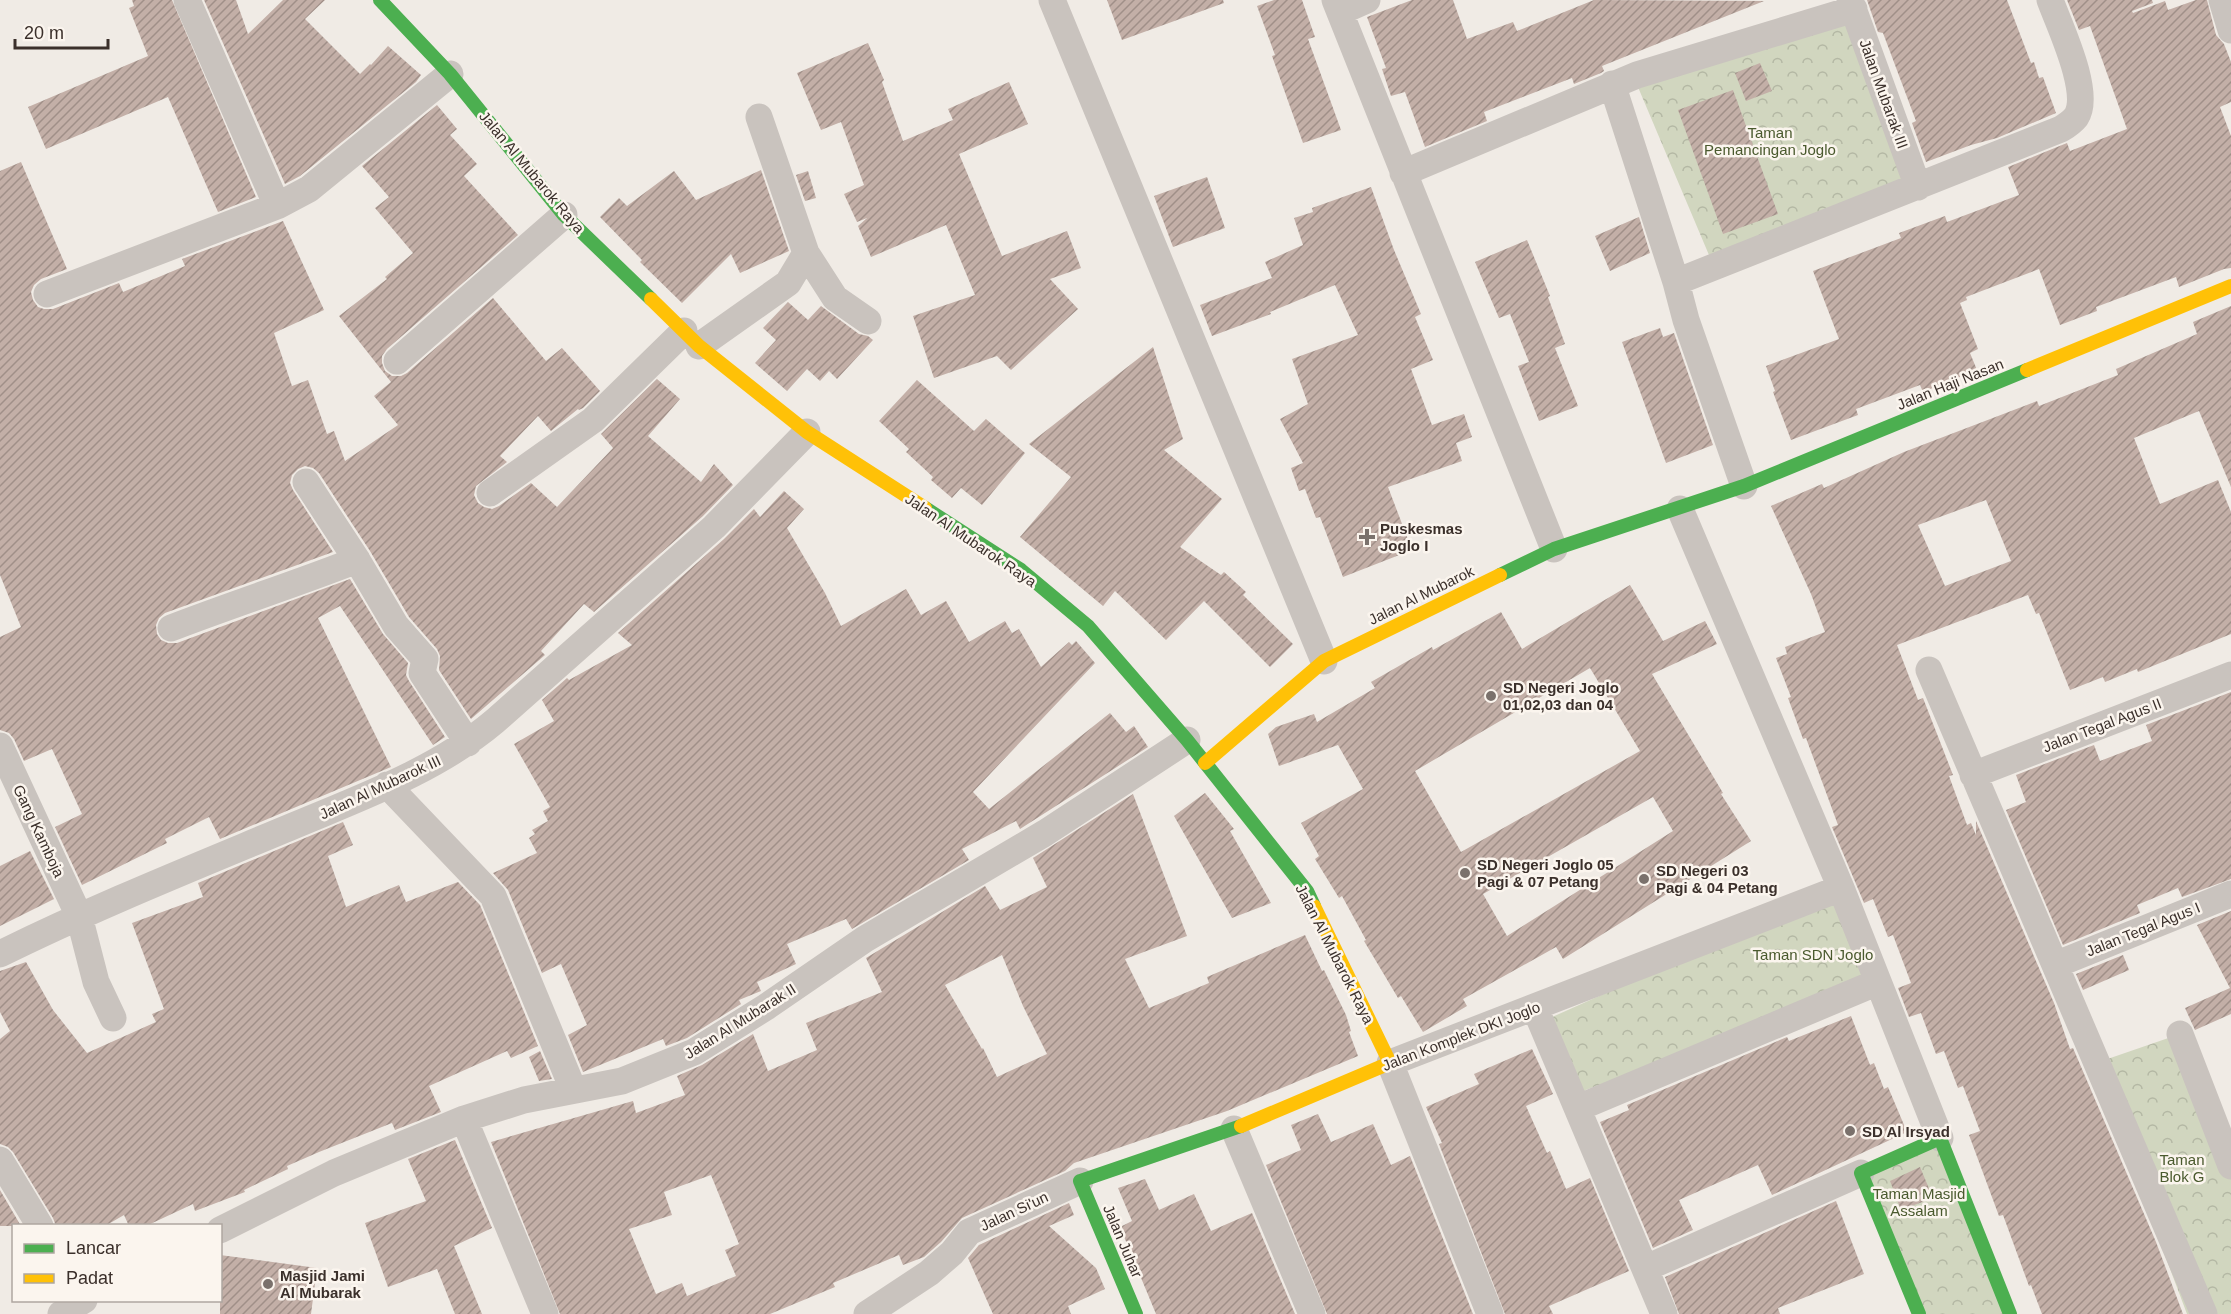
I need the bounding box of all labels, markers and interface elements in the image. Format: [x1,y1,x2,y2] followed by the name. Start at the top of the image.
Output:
[15,12,108,50] scale bar
[24,23,64,43] text: 20 m
[1856,37,1912,151] street label: Jalan Mubarak III
[476,107,589,237] street label: Jalan Al Mubarok Raya
[1704,124,1836,158] park label: Taman Pemancingan Joglo
[1894,355,2006,413] street label: Jalan Haji Nasan
[902,490,1040,591] street label: Jalan Al Mubarok Raya
[1380,520,1463,554] place label: Puskesmas Joglo I
[1358,528,1376,546] marker: Puskesmas Joglo I
[1366,562,1477,628] street label: Jalan Al Mubarok
[1503,679,1619,713] place label: SD Negeri Joglo 01,02,03 dan 04
[1484,689,1498,703] marker: SD Negeri Joglo 01,02,03 dan 04
[2040,695,2164,755] street label: Jalan Tegal Agus II
[317,751,443,823] street label: Jalan Al Mubarok III
[10,782,68,881] street label: Gang Kamboja
[1477,856,1614,890] place label: SD Negeri Joglo 05 Pagi & 07 Petang
[1656,862,1778,896] place label: SD Negeri 03 Pagi & 04 Petang
[1458,866,1472,880] marker: SD Negeri Joglo 05 Pagi & 07 Petang
[1637,872,1651,886] marker: SD Negeri 03 Pagi & 04 Petang
[1292,881,1378,1027] street label: Jalan Al Mubarok Raya
[2083,898,2203,960] street label: Jalan Tegal Agus I
[1753,946,1873,963] park label: Taman SDN Joglo
[681,980,799,1062] street label: Jalan Al Mubarak II
[1380,998,1542,1074] street label: Jalan Komplek DKI Joglo
[1862,1123,1950,1140] place label: SD Al Irsyad
[1843,1124,1857,1138] marker: SD Al Irsyad
[2159,1151,2205,1185] park label: Taman Blok G
[1873,1185,1965,1219] park label: Taman Masjid Assalam
[977,1188,1051,1234] street label: Jalan Si'un
[1100,1202,1146,1280] street label: Jalan Juhar
[12,1224,222,1302] legend
[66,1238,121,1258] text: Lancar
[280,1267,365,1301] place label: Masjid Jami Al Mubarak
[66,1268,113,1288] text: Padat
[261,1277,275,1291] marker: Masjid Jami Al Mubarak

